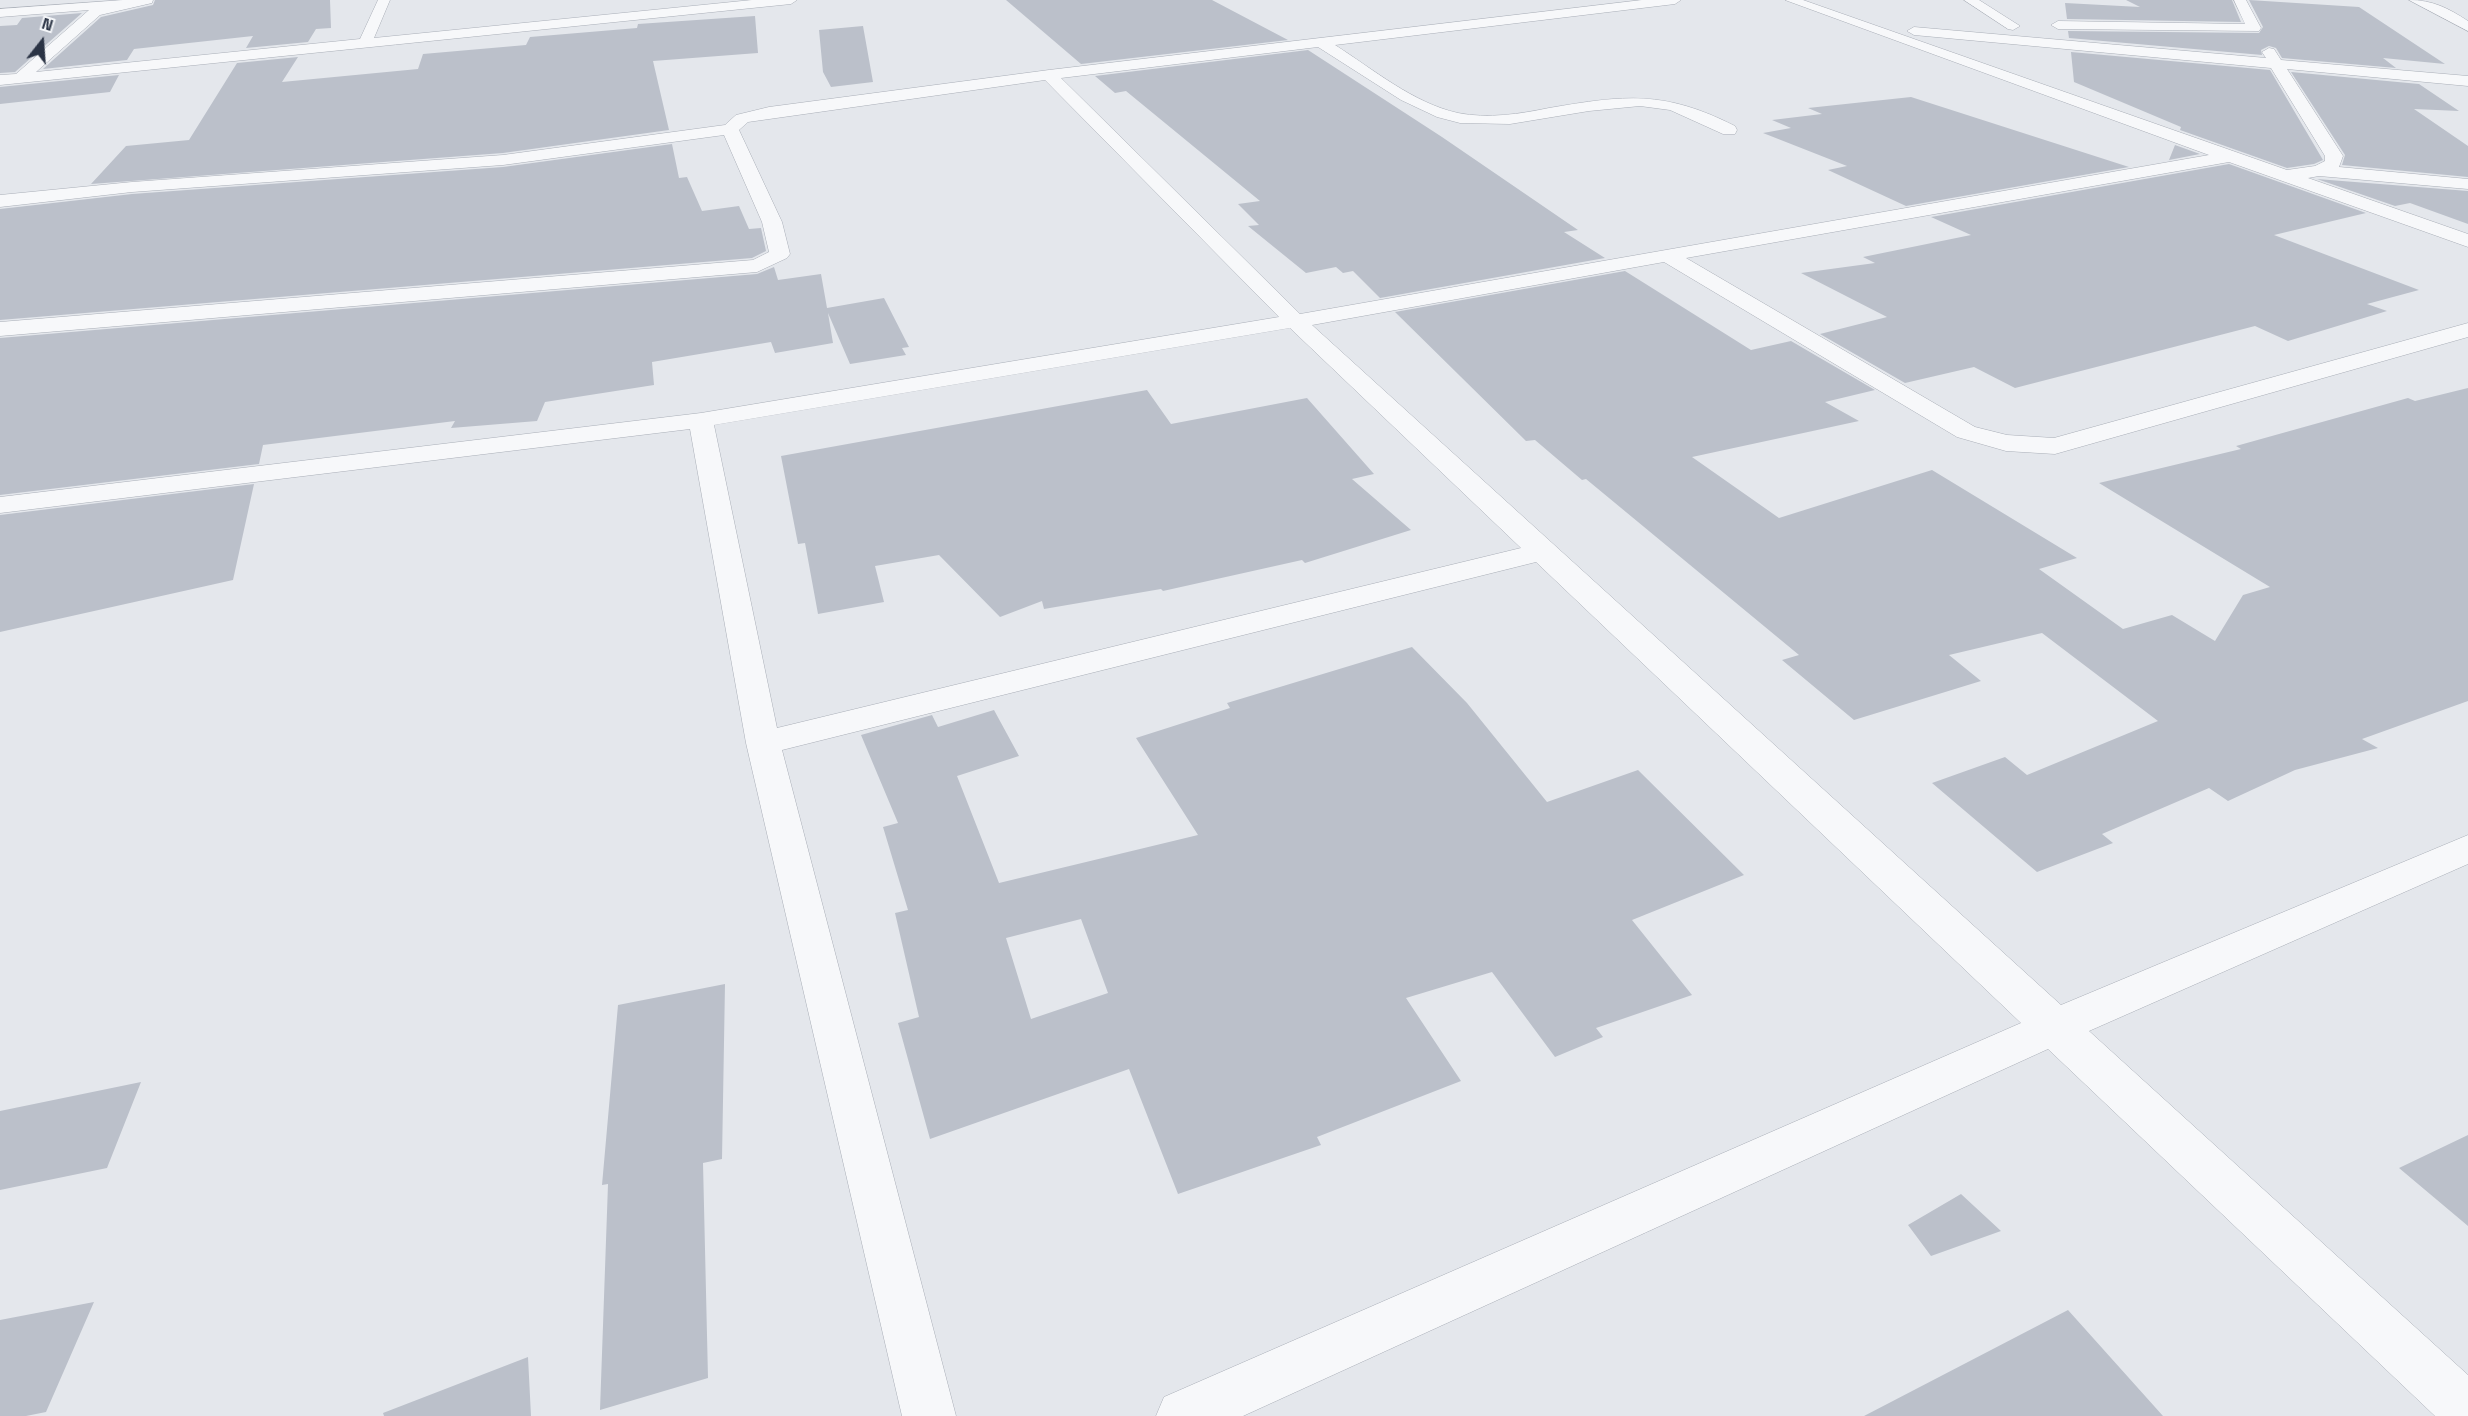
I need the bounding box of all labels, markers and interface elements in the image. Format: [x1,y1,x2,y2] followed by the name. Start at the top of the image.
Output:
[12,12,72,72] north arrow
[39,13,56,36] text: N

